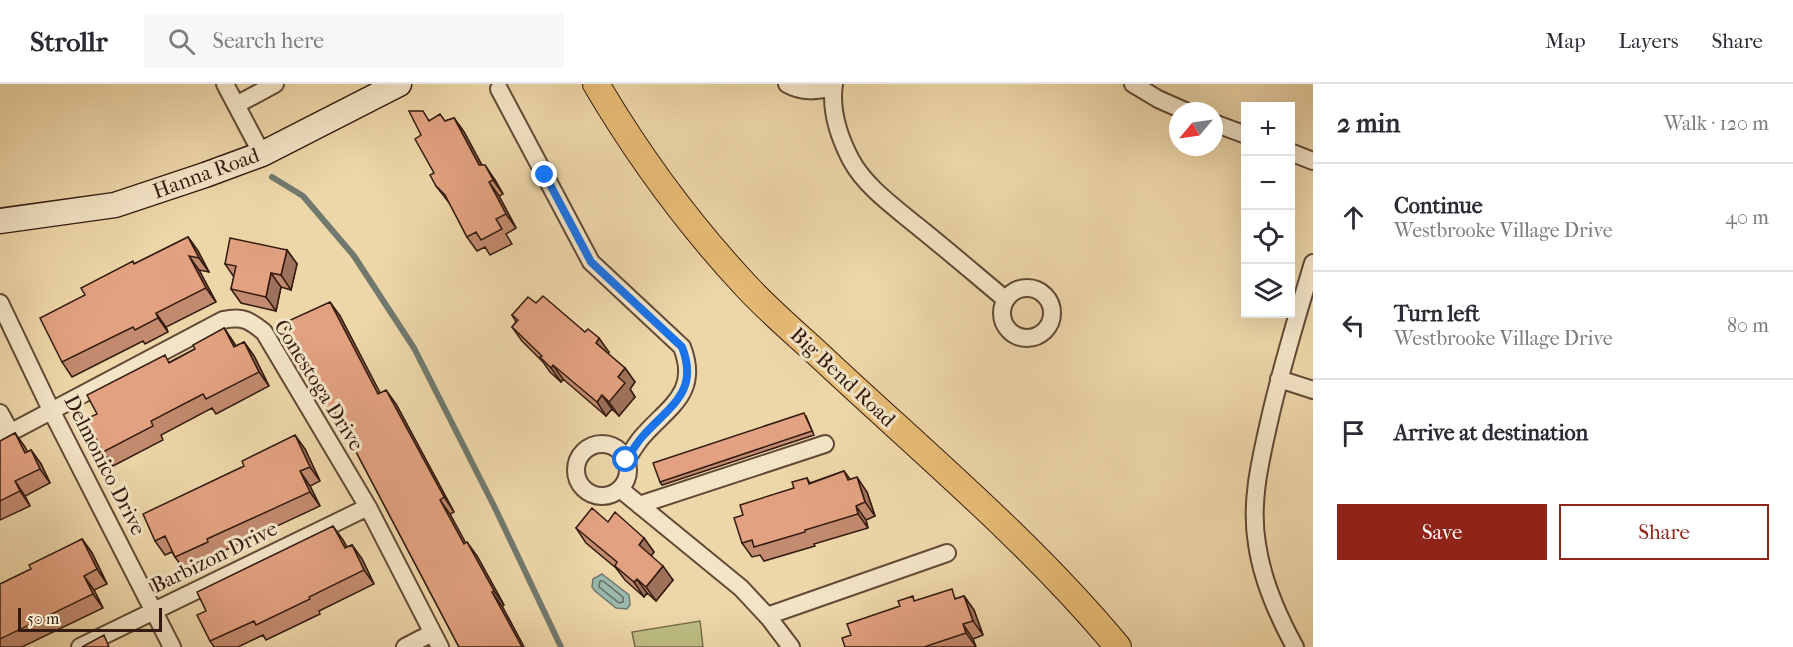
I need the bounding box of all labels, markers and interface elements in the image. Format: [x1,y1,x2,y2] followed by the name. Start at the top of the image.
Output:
[144,14,564,68] search box
[30,25,108,58] text: Strollr
[165,25,198,58] icon: search
[213,28,324,54] text: Search here
[1545,29,1586,53] text: Map
[1619,29,1678,53] text: Layers
[1711,29,1763,53] text: Share
[1169,102,1223,156] north arrow
[1241,102,1295,318] map controls
[1241,102,1295,156] button: +
[1337,108,1400,139] text: 2 min
[1664,112,1769,135] text: Walk · 120 m
[149,142,263,203] street label: Hanna Road
[1241,156,1295,210] button: −
[531,161,557,187] route end
[1394,193,1483,219] text: Continue
[1337,201,1370,234] icon: ahead
[1725,206,1769,229] text: 40 m
[1241,210,1295,264] button: locate
[1394,219,1613,242] text: Westbrooke Village Drive
[1241,264,1295,318] button: layers
[1394,301,1480,327] text: Turn left
[1337,309,1370,342] icon: left
[1727,314,1769,337] text: 80 m
[269,315,369,455] street label: Conestoga Drive
[786,322,901,432] street label: Big Bend Road
[1394,327,1613,350] text: Westbrooke Village Drive
[59,391,151,539] street label: Delmonico Drive
[1337,417,1370,450] icon: arrive
[1394,420,1588,446] text: Arrive at destination
[612,446,638,472] route start
[1337,504,1547,560] button: Save
[1559,504,1769,560] button: Share
[147,516,281,598] street label: Barbizon Drive
[18,605,162,632] scale bar
[27,609,59,628] text: 50 m

